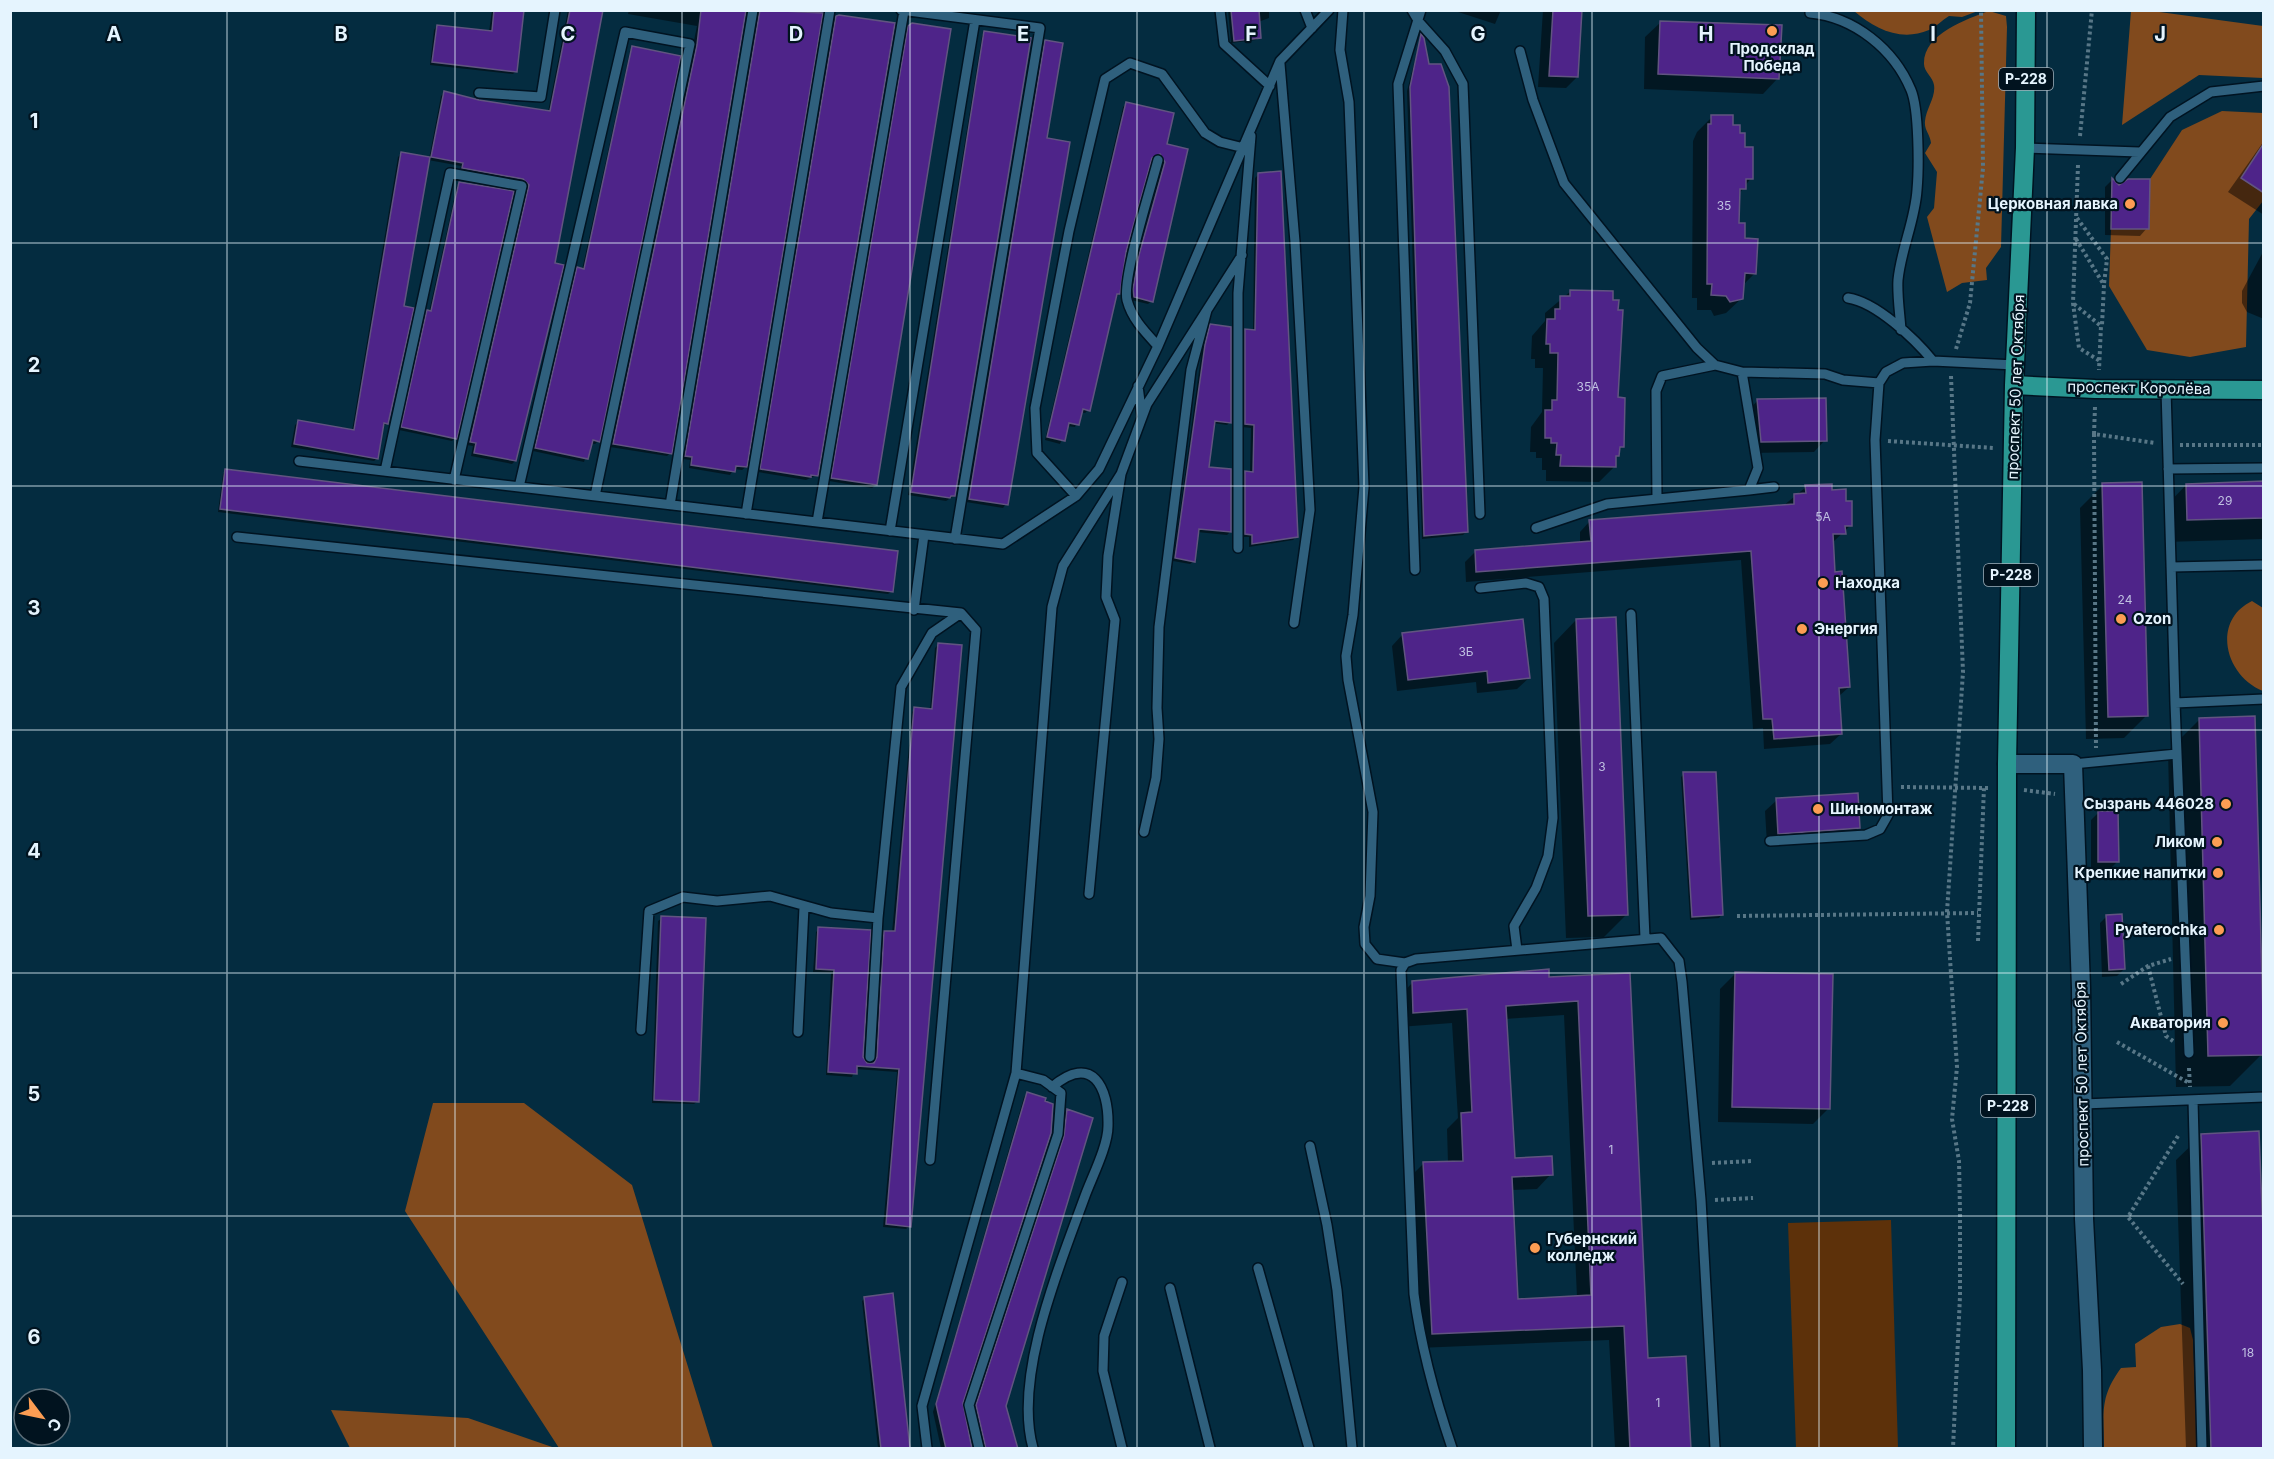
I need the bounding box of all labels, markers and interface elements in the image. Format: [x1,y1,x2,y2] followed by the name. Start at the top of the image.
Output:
[107,22,122,46] text: A
[334,22,348,46] text: B
[561,22,575,46] text: C
[789,22,803,46] text: D
[1017,22,1029,46] text: E
[1245,22,1257,46] text: F
[1470,22,1486,46] text: G
[1699,22,1713,46] text: H
[1930,22,1936,46] text: I
[2154,22,2166,46] text: J
[1765,24,1779,38] marker: Продсклад Победа
[1729,39,1815,75] place label: Продсклад Победа
[1999,68,2053,90] road number: Р-228
[30,109,38,133] text: 1
[1988,194,2118,213] place label: Церковная лавка
[2123,197,2137,211] marker: Церковная лавка
[1717,198,1731,213] house number: 35
[2003,294,2028,480] street label: проспект 50 лет Октября
[28,353,40,377] text: 2
[2067,377,2211,398] street label: проспект Королёва
[1577,379,1600,394] house number: 35А
[2218,493,2232,508] house number: 29
[1815,509,1831,524] house number: 5А
[1984,564,2038,586] road number: Р-228
[1835,573,1900,592] place label: Находка
[1816,576,1830,590] marker: Находка
[2118,592,2133,607] house number: 24
[28,596,40,620] text: 3
[2133,609,2171,628] place label: Ozon
[2114,612,2128,626] marker: Ozon
[1814,619,1878,638] place label: Энергия
[1795,622,1809,636] marker: Энергия
[1458,644,1474,659] house number: 3Б
[1598,759,1606,774] house number: 3
[2084,794,2214,813] place label: Сызрань 446028
[2219,797,2233,811] marker: Сызрань 446028
[1830,799,1933,818] place label: Шиномонтаж
[1811,802,1825,816] marker: Шиномонтаж
[2155,832,2205,851] place label: Ликом
[2210,835,2224,849] marker: Ликом
[27,839,41,863] text: 4
[2075,863,2206,882] place label: Крепкие напитки
[2211,866,2225,880] marker: Крепкие напитки
[2115,920,2207,939] place label: Pyaterochka
[2212,923,2226,937] marker: Pyaterochka
[2070,981,2093,1167] street label: проспект 50 лет Октября
[2130,1013,2211,1032] place label: Акватория
[2216,1016,2230,1030] marker: Акватория
[28,1082,40,1106] text: 5
[1981,1095,2035,1117] road number: Р-228
[1609,1142,1613,1157] house number: 1
[1547,1229,1637,1265] place label: Губернский колледж
[1528,1241,1542,1255] marker: Губернский колледж
[28,1325,41,1349] text: 6
[2242,1345,2254,1360] house number: 18
[12,1387,72,1447] north arrow
[1656,1395,1660,1410] house number: 1
[43,1415,66,1435] text: С

